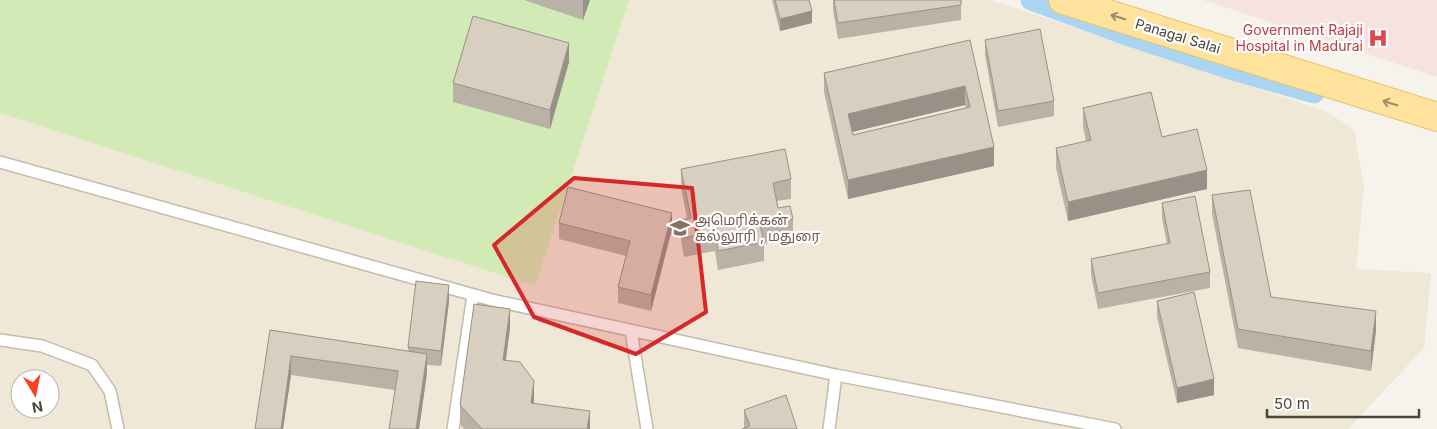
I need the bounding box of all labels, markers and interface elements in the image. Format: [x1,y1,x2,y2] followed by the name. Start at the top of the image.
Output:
[1111,12,1127,22] one-way arrow
[1133,14,1223,57] street label: Panagal Salai
[1236,21,1363,54] place label: Government Rajaji Hospital in Madurai
[1367,27,1389,49] hospital icon: Government Rajaji Hospital in Madurai
[1383,97,1399,107] one-way arrow
[695,211,821,246] place label: அமெரிக்கன் கல்லூரி , மதுரை
[669,217,691,239] school or university icon: அமெரிக்கன் கல்லூரி , மதுரை
[10,369,60,419] north arrow
[1267,386,1420,418] scale bar
[1274,394,1310,413] text: 50 m
[31,398,44,417] text: N

